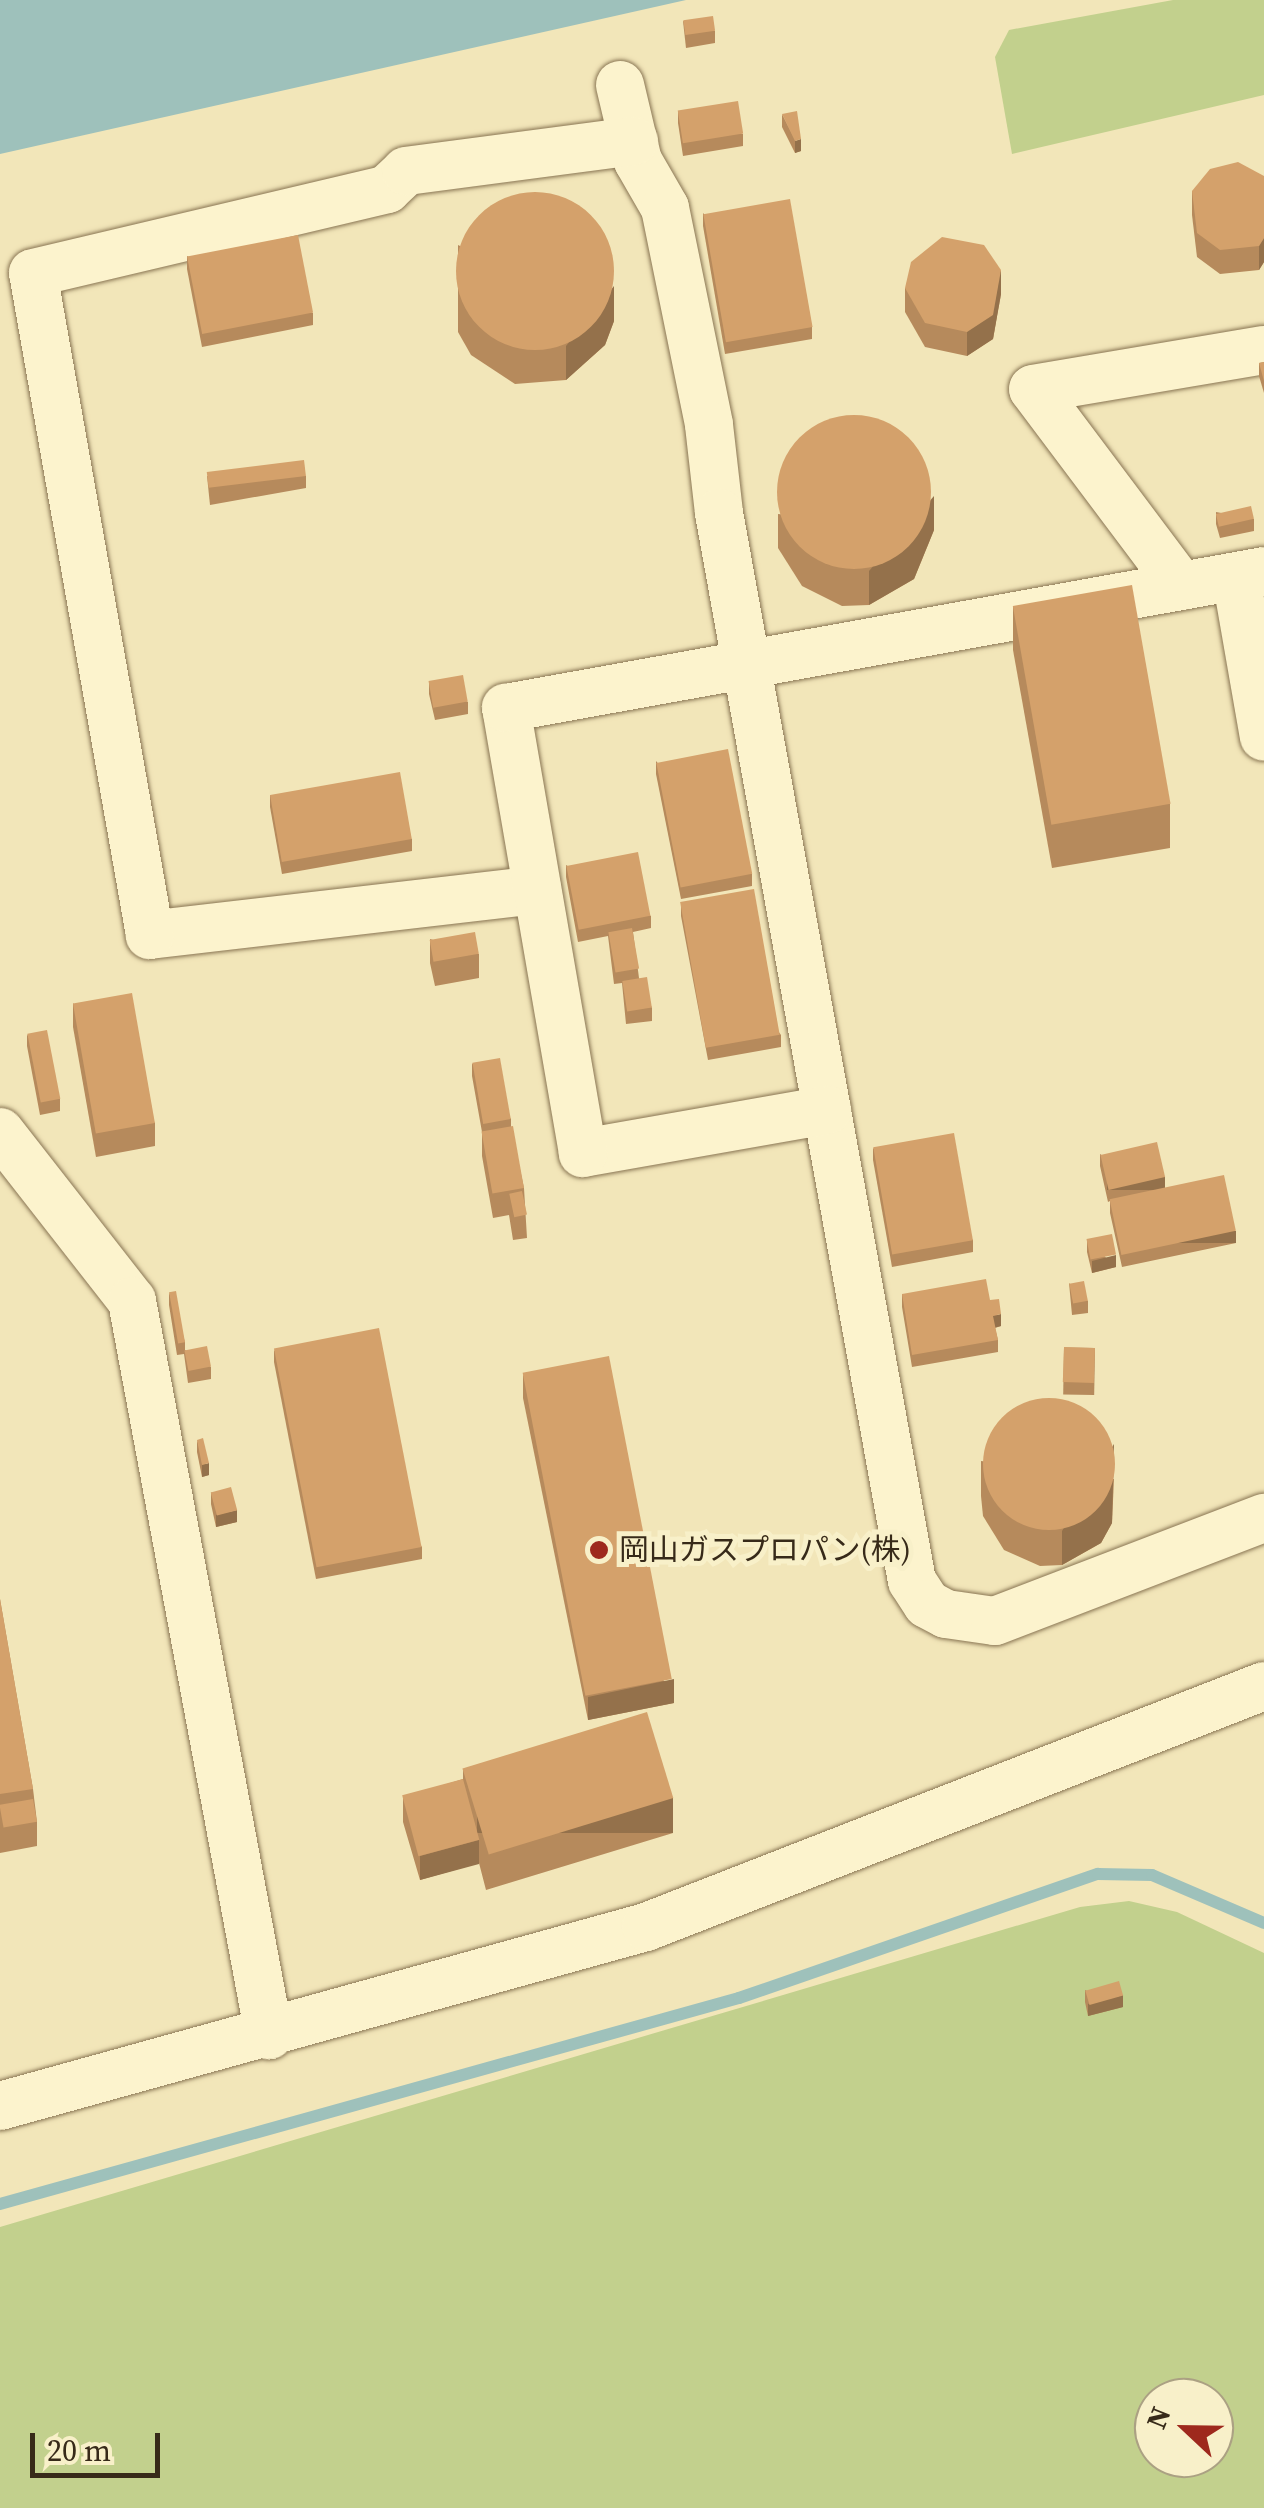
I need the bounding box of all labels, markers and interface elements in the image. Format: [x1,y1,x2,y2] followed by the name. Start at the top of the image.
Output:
[619,1532,909,1568] place label: 岡山ガスプロパン(株)
[588,1539,610,1561] marker: 岡山ガスプロパン(株)
[1134,2378,1234,2478] north arrow
[1137,2401,1179,2434] text: N
[35,2413,165,2475] scale bar
[47,2430,111,2471] text: 20 m

